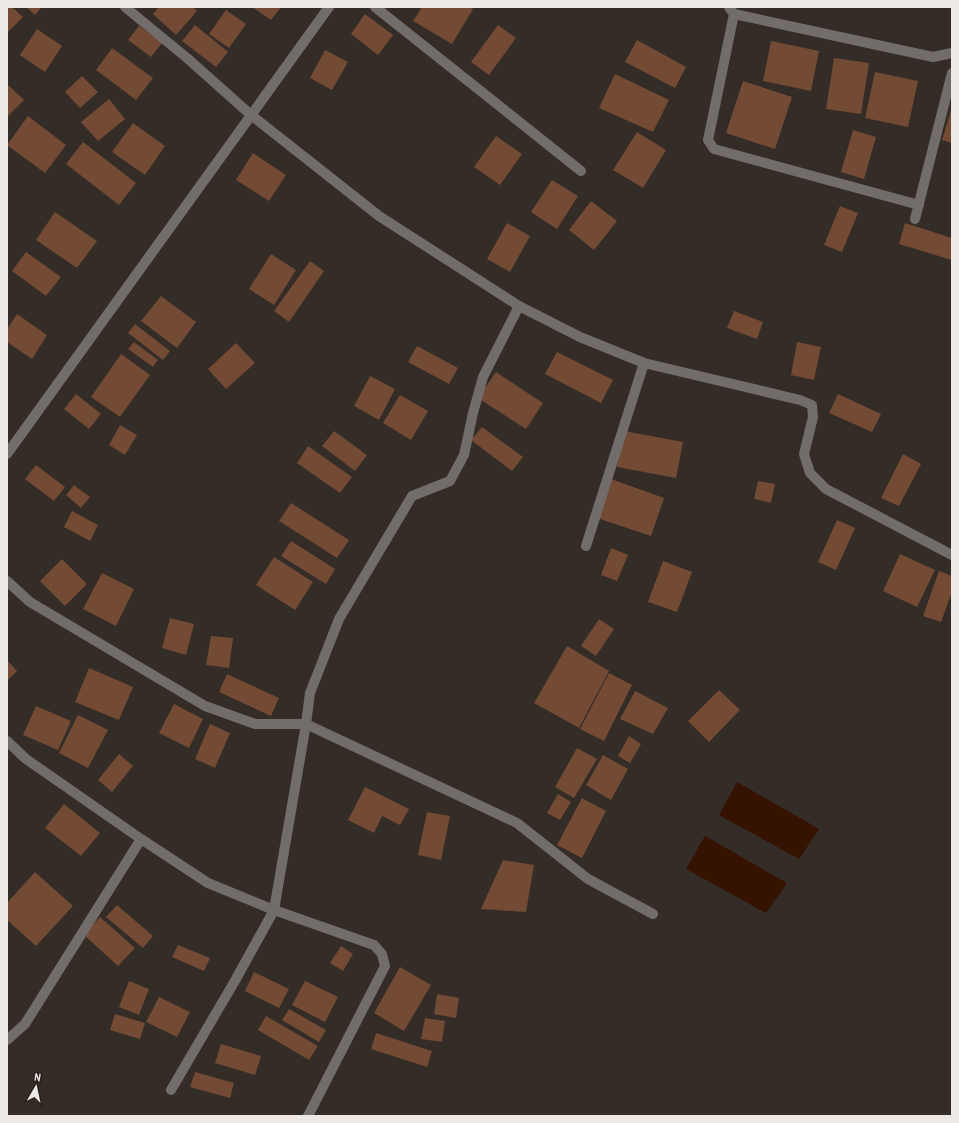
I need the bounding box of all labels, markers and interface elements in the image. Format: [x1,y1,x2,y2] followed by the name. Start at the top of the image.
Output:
[16,1067,56,1107] north arrow
[33,1070,42,1085] text: N

